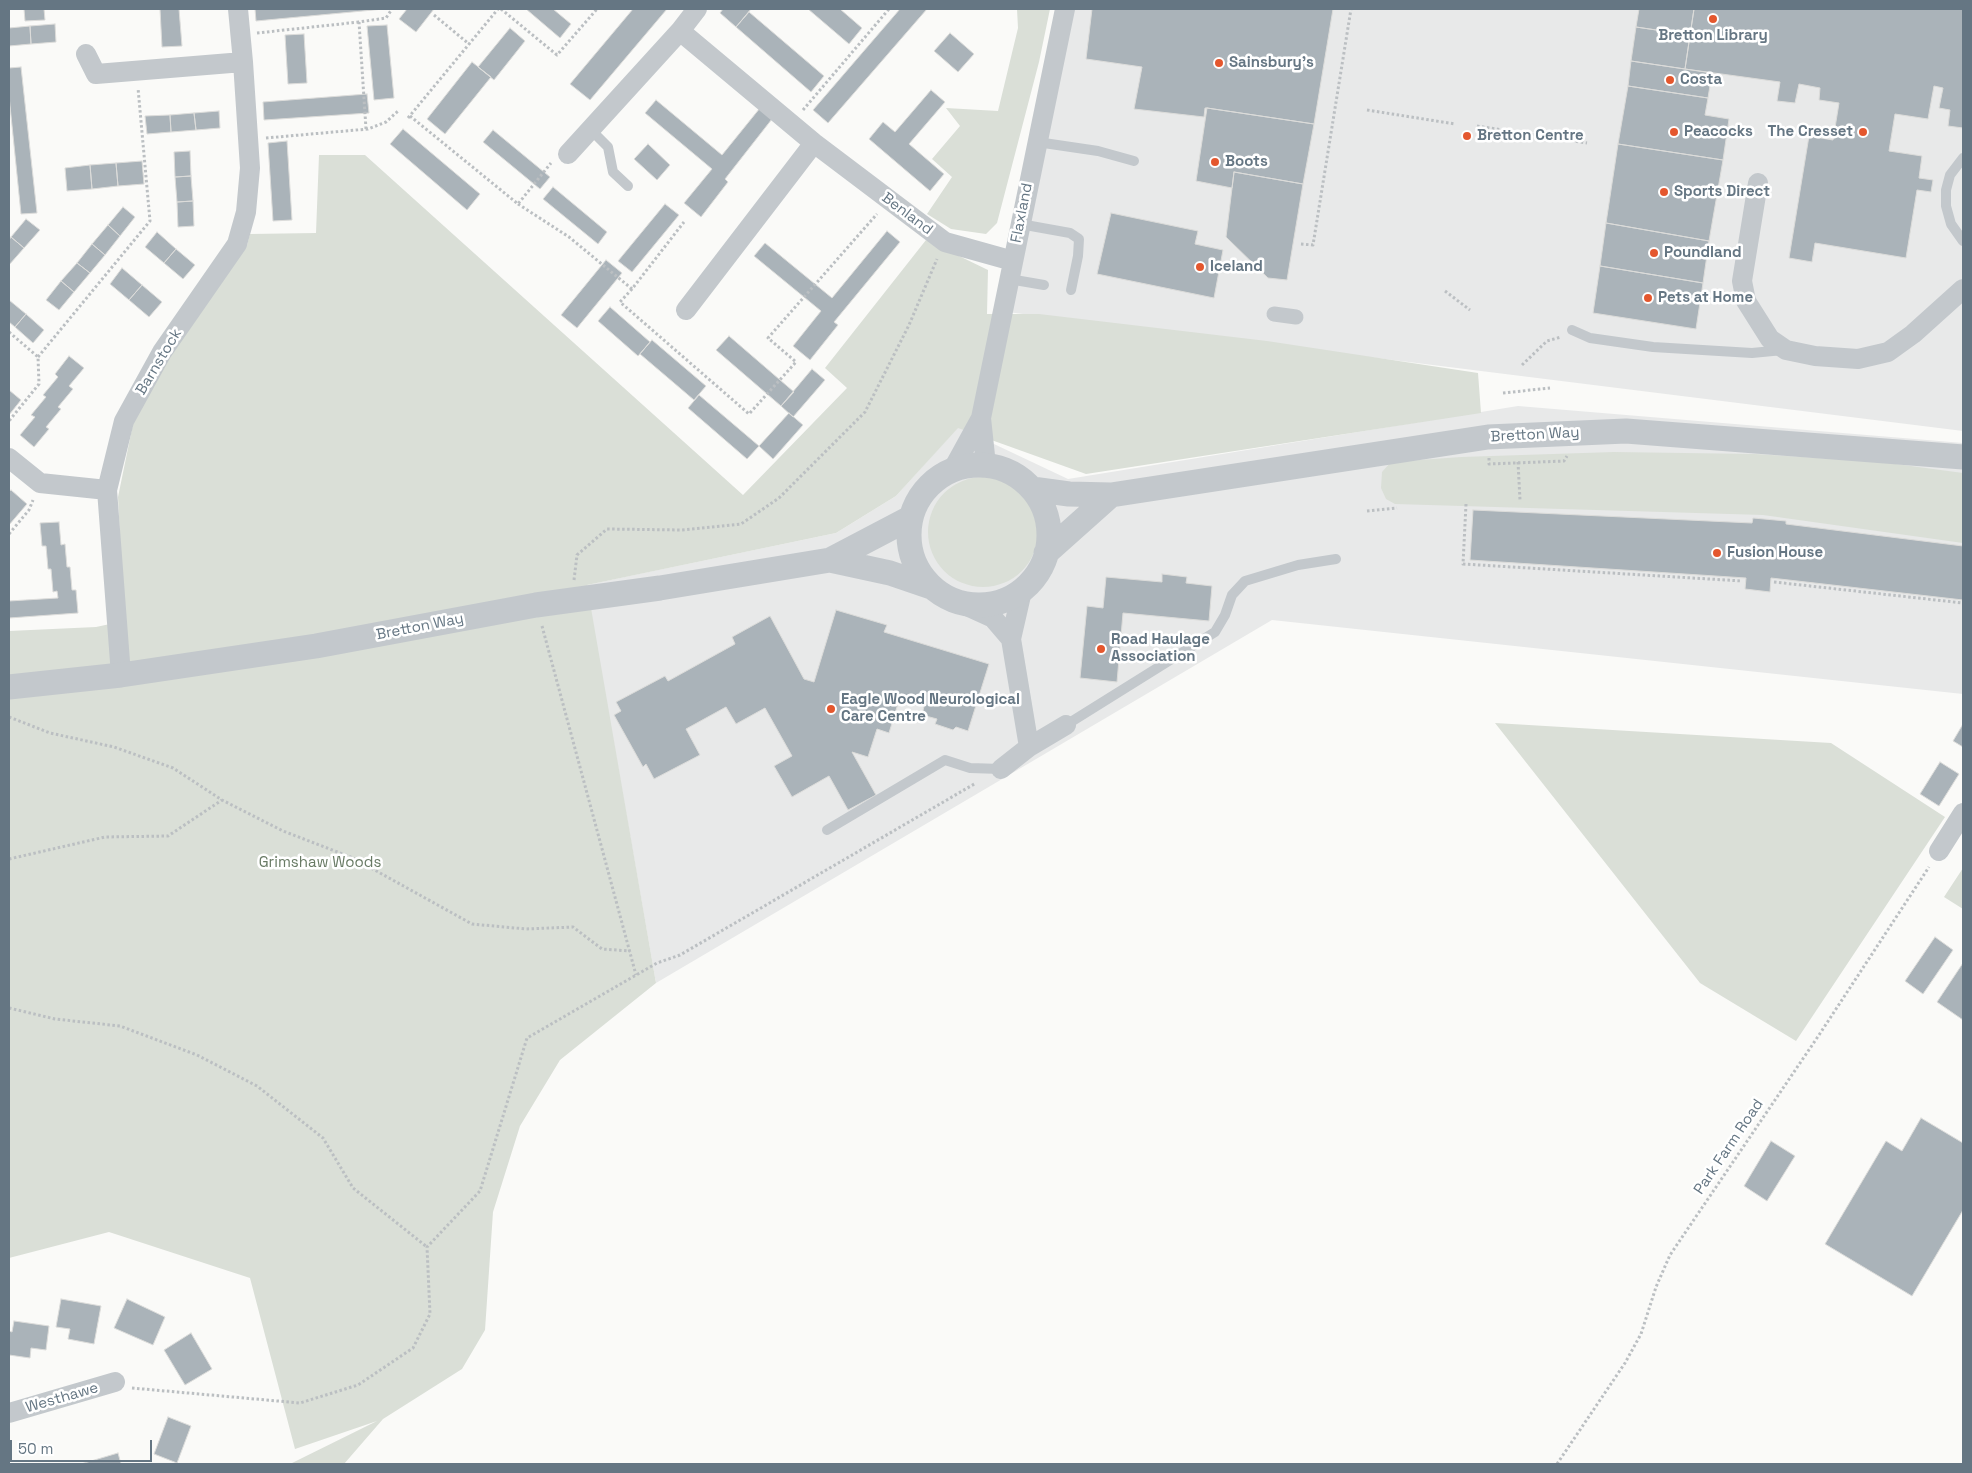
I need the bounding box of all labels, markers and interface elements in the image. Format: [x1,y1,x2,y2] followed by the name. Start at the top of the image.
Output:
[1707,13,1719,25] marker: Bretton Library
[1658,27,1768,45] place label: Bretton Library
[1229,54,1314,72] place label: Sainsbury's
[1213,57,1225,69] marker: Sainsbury's
[1680,71,1722,89] place label: Costa
[1664,74,1676,86] marker: Costa
[1684,123,1753,141] place label: Peacocks
[1768,123,1853,141] place label: The Cresset
[1668,126,1680,138] marker: Peacocks
[1857,126,1869,138] marker: The Cresset
[1477,127,1584,145] place label: Bretton Centre
[1461,130,1473,142] marker: Bretton Centre
[1225,153,1268,171] place label: Boots
[1209,156,1221,168] marker: Boots
[1007,182,1037,244] street label: Flaxland
[1674,183,1770,201] place label: Sports Direct
[1658,186,1670,198] marker: Sports Direct
[878,189,936,239] street label: Benland
[1664,244,1742,262] place label: Poundland
[1648,247,1660,259] marker: Poundland
[1210,258,1263,276] place label: Iceland
[1194,261,1206,273] marker: Iceland
[1658,289,1753,307] place label: Pets at Home
[1642,292,1654,304] marker: Pets at Home
[132,326,186,398] street label: Barnstock
[1490,424,1580,446] street label: Bretton Way
[1727,544,1823,562] place label: Fusion House
[1711,547,1723,559] marker: Fusion House
[375,610,465,644] street label: Bretton Way
[1111,631,1210,666] place label: Road Haulage Association
[1095,643,1107,655] marker: Road Haulage Association
[841,691,1020,726] place label: Eagle Wood Neurological Care Centre
[825,703,837,715] marker: Eagle Wood Neurological Care Centre
[259,854,381,872] park label: Grimshaw Woods
[1691,1096,1767,1198] street label: Park Farm Road
[24,1379,100,1417] street label: Westhawe
[12,1430,155,1462] scale bar
[18,1439,53,1458] text: 50 m

